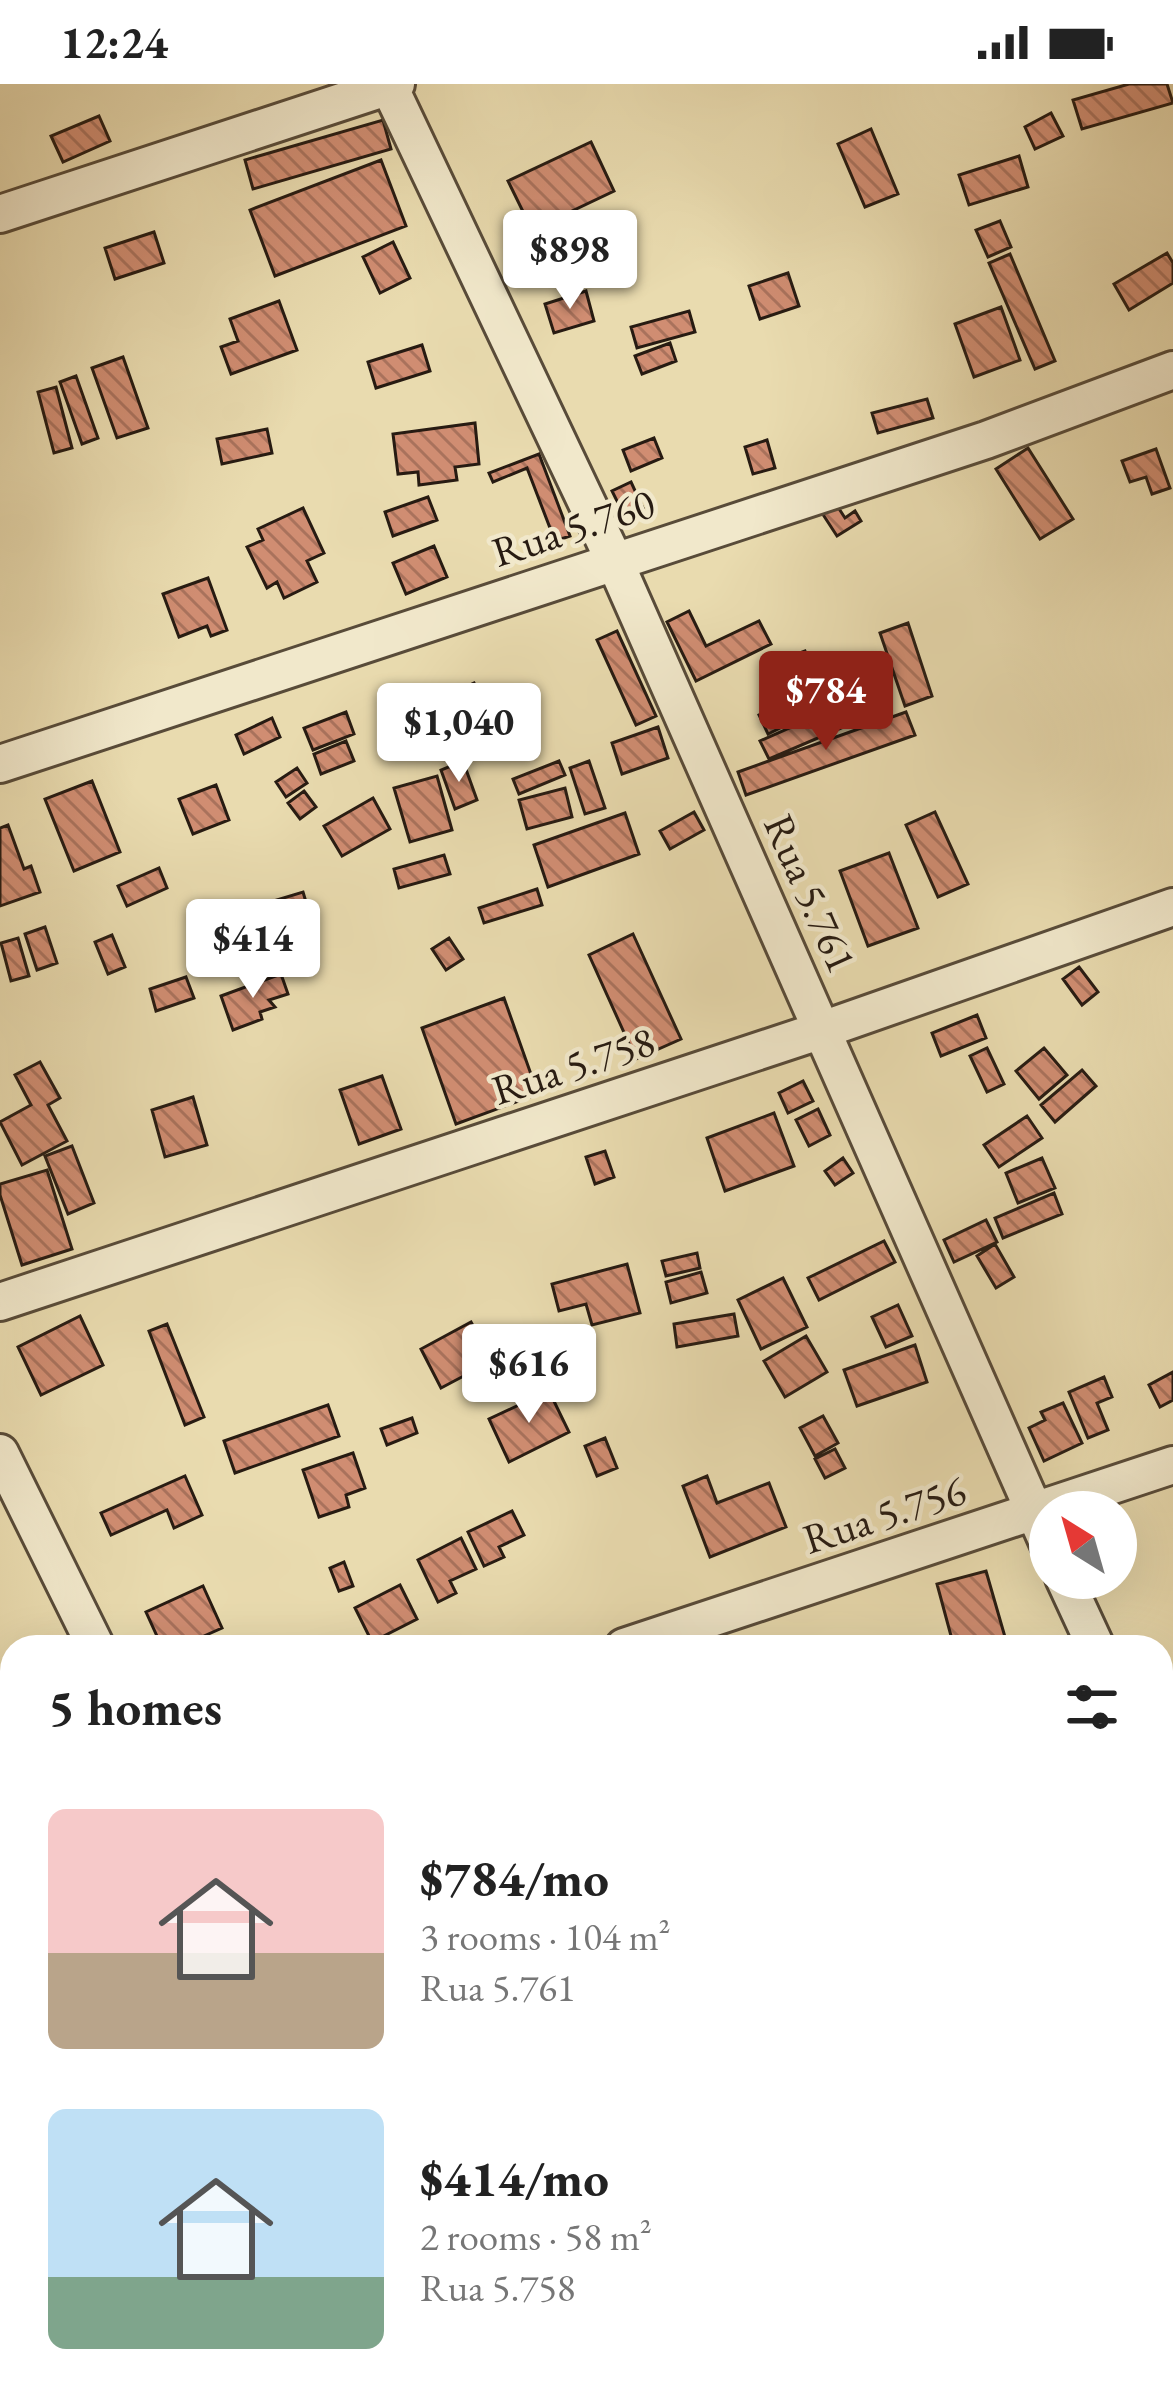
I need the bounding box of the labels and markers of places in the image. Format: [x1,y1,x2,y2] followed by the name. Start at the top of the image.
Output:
[499,210,641,312] pin: $898
[755,651,897,753] pin: $784
[361,683,557,785] pin: $1,040
[182,899,324,1001] pin: $414
[458,1324,600,1426] pin: $616

